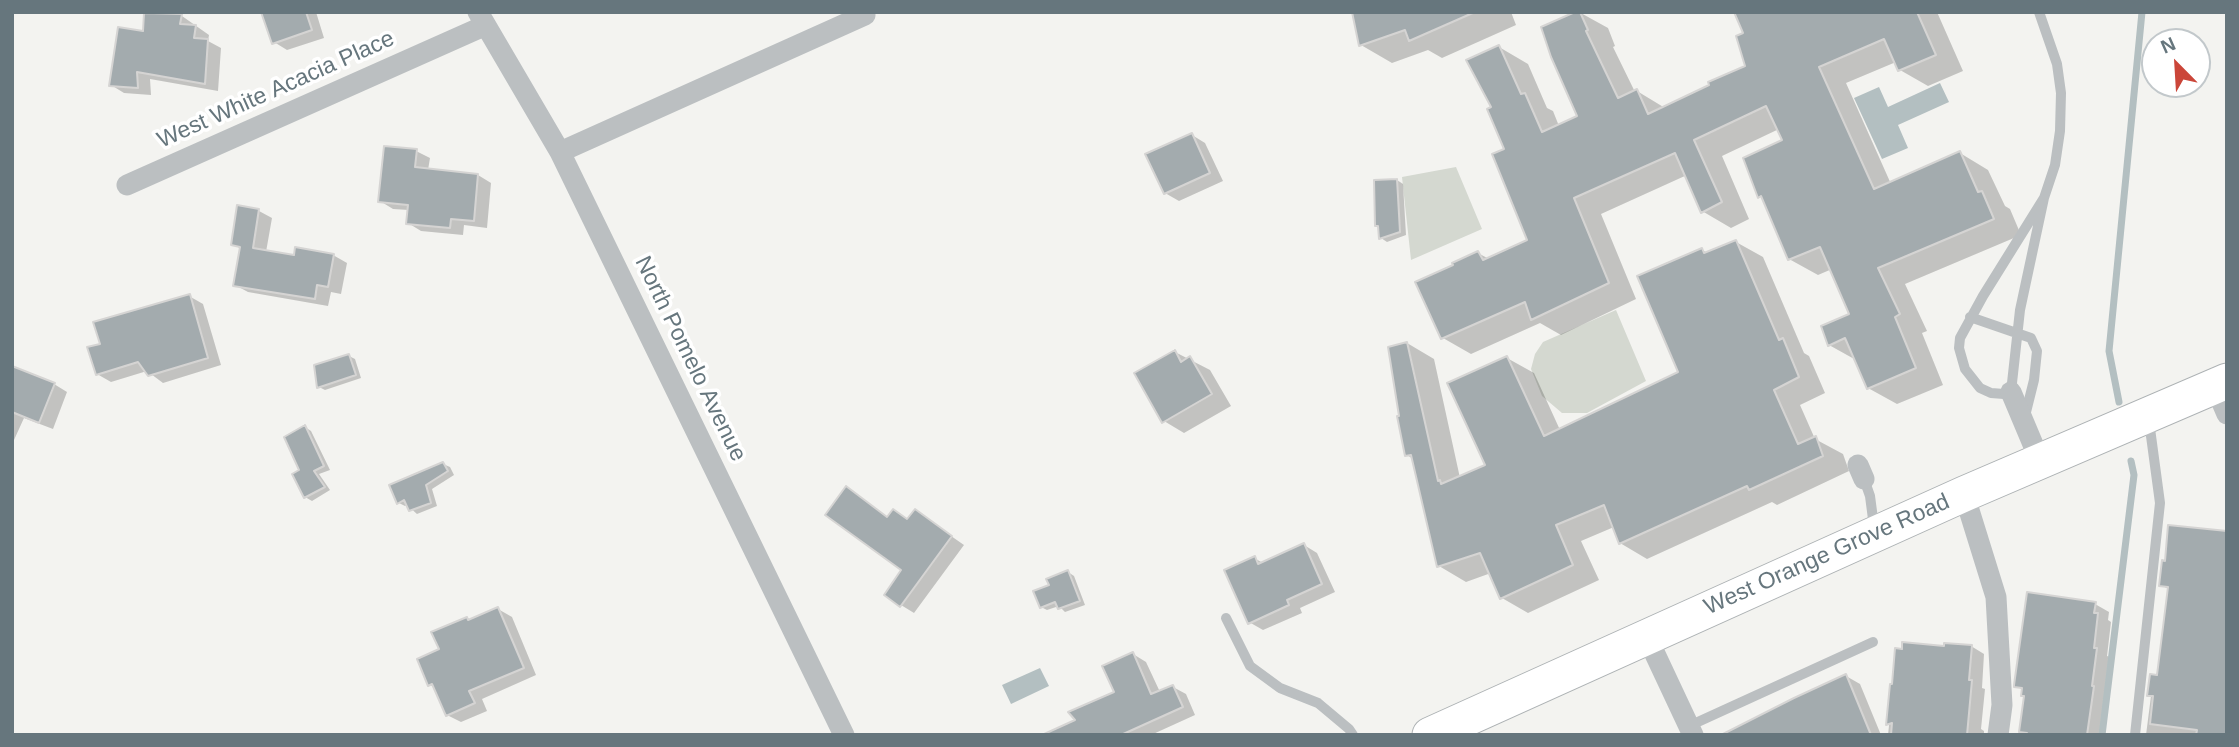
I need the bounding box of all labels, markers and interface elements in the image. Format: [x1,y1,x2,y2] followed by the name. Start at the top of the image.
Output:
[153,25,399,155] street label: West White Acacia Place
[2141,28,2211,98] north arrow
[2158,33,2179,58] text: N
[628,252,752,466] street label: North Pomelo Avenue
[1700,488,1954,622] street label: West Orange Grove Road

